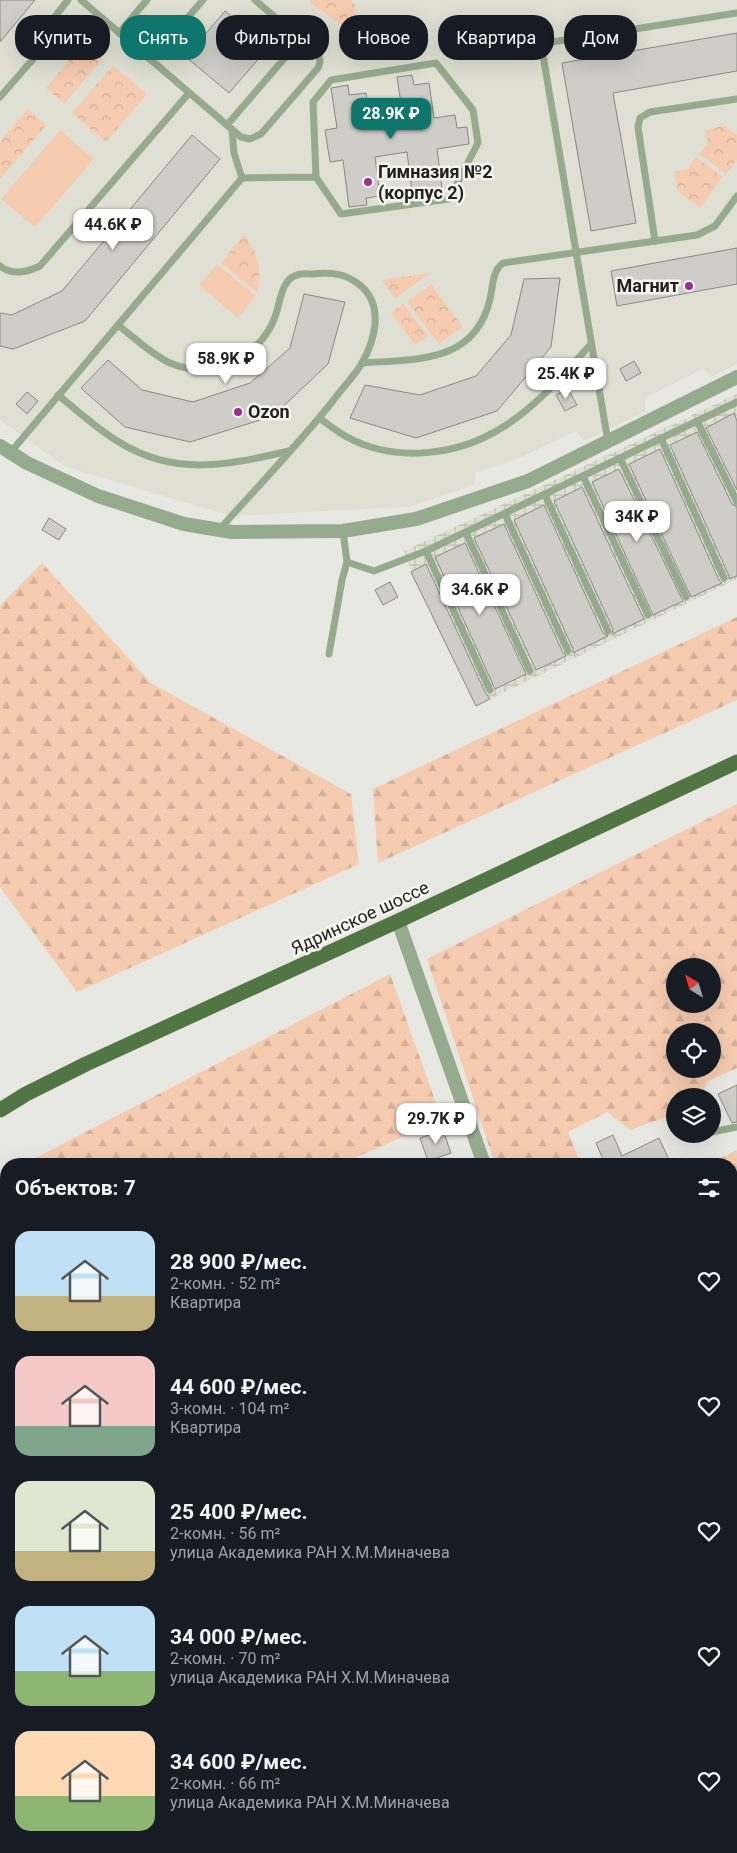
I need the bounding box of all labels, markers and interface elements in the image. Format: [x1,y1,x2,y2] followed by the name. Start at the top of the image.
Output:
[15,15,110,60] chip: Купить
[120,15,206,60] chip: Снять
[216,15,329,60] chip: Фильтры
[339,15,428,60] chip: Новое
[438,15,554,60] chip: Квартира
[564,15,637,60] chip: Дом
[345,98,437,140] pin: 28.9K ₽
[362,104,420,123] text: 28.9K ₽
[378,161,493,204] place label: Гимназия №2 (корпус 2)
[362,176,374,188] marker: Гимназия №2 (корпус 2)
[67,208,159,251] pin: 44.6K ₽
[84,215,142,234] text: 44.6K ₽
[616,275,679,296] place label: Магнит
[683,280,695,292] marker: Магнит
[180,342,272,385] pin: 58.9K ₽
[197,349,255,368] text: 58.9K ₽
[520,358,612,400] pin: 25.4K ₽
[537,364,595,383] text: 25.4K ₽
[248,401,290,422] place label: Ozon
[232,406,244,418] marker: Ozon
[602,500,672,543] pin: 34K ₽
[615,507,659,526] text: 34K ₽
[434,574,526,616] pin: 34.6K ₽
[451,580,509,599] text: 34.6K ₽
[288,876,432,959] street label: Ядринское шоссе
[666,958,721,1012] north arrow
[666,958,721,1143] map controls
[666,1023,721,1078] button: locate
[666,1088,721,1143] button: layers
[390,1102,482,1145] pin: 29.7K ₽
[407,1109,465,1128] text: 29.7K ₽
[695,1174,723,1202] icon: filters
[15,1176,136,1200] text: Объектов: 7
[170,1250,308,1274] text: 28 900 ₽/мес.
[55,1251,115,1311] icon: home
[695,1267,723,1295] icon: heart
[170,1274,280,1293] text: 2-комн. · 52 m²
[170,1293,241,1312] text: Квартира
[170,1375,308,1399] text: 44 600 ₽/мес.
[55,1376,115,1436] icon: home
[695,1392,723,1420] icon: heart
[170,1399,289,1418] text: 3-комн. · 104 m²
[170,1418,241,1437] text: Квартира
[170,1500,308,1524] text: 25 400 ₽/мес.
[55,1501,115,1561] icon: home
[695,1517,723,1545] icon: heart
[170,1524,280,1543] text: 2-комн. · 56 m²
[170,1543,450,1562] text: улица Академика РАН Х.М.Миначева
[170,1625,308,1649] text: 34 000 ₽/мес.
[55,1626,115,1686] icon: home
[695,1642,723,1670] icon: heart
[170,1649,280,1668] text: 2-комн. · 70 m²
[170,1668,450,1687] text: улица Академика РАН Х.М.Миначева
[170,1750,308,1774] text: 34 600 ₽/мес.
[55,1751,115,1811] icon: home
[695,1767,723,1795] icon: heart
[170,1774,280,1793] text: 2-комн. · 66 m²
[170,1793,450,1812] text: улица Академика РАН Х.М.Миначева

